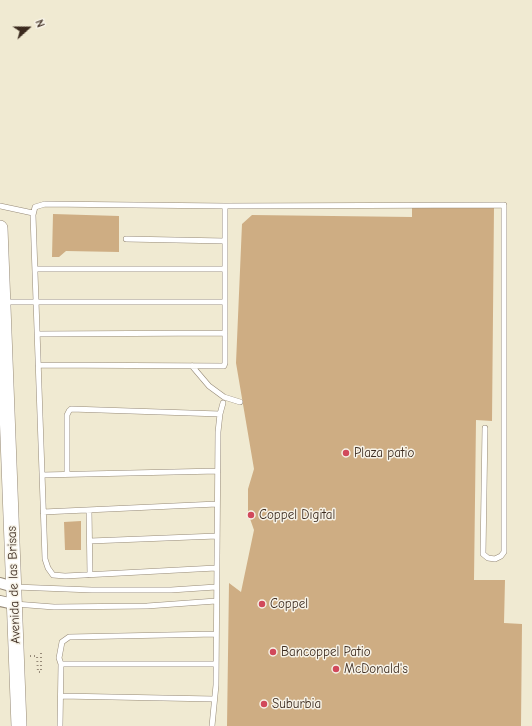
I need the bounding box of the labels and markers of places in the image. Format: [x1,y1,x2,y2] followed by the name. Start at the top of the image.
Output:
[354,445,414,461] place label: Plaza patio
[341,448,351,458] marker: Plaza patio
[259,507,335,523] place label: Coppel Digital
[246,510,256,520] marker: Coppel Digital
[270,596,308,612] place label: Coppel
[257,599,267,609] marker: Coppel
[281,644,371,660] place label: Bancoppel Patio
[268,647,278,657] marker: Bancoppel Patio
[344,661,408,677] place label: McDonald's
[331,664,341,674] marker: McDonald's
[272,696,321,712] place label: Suburbia
[259,699,269,709] marker: Suburbia

